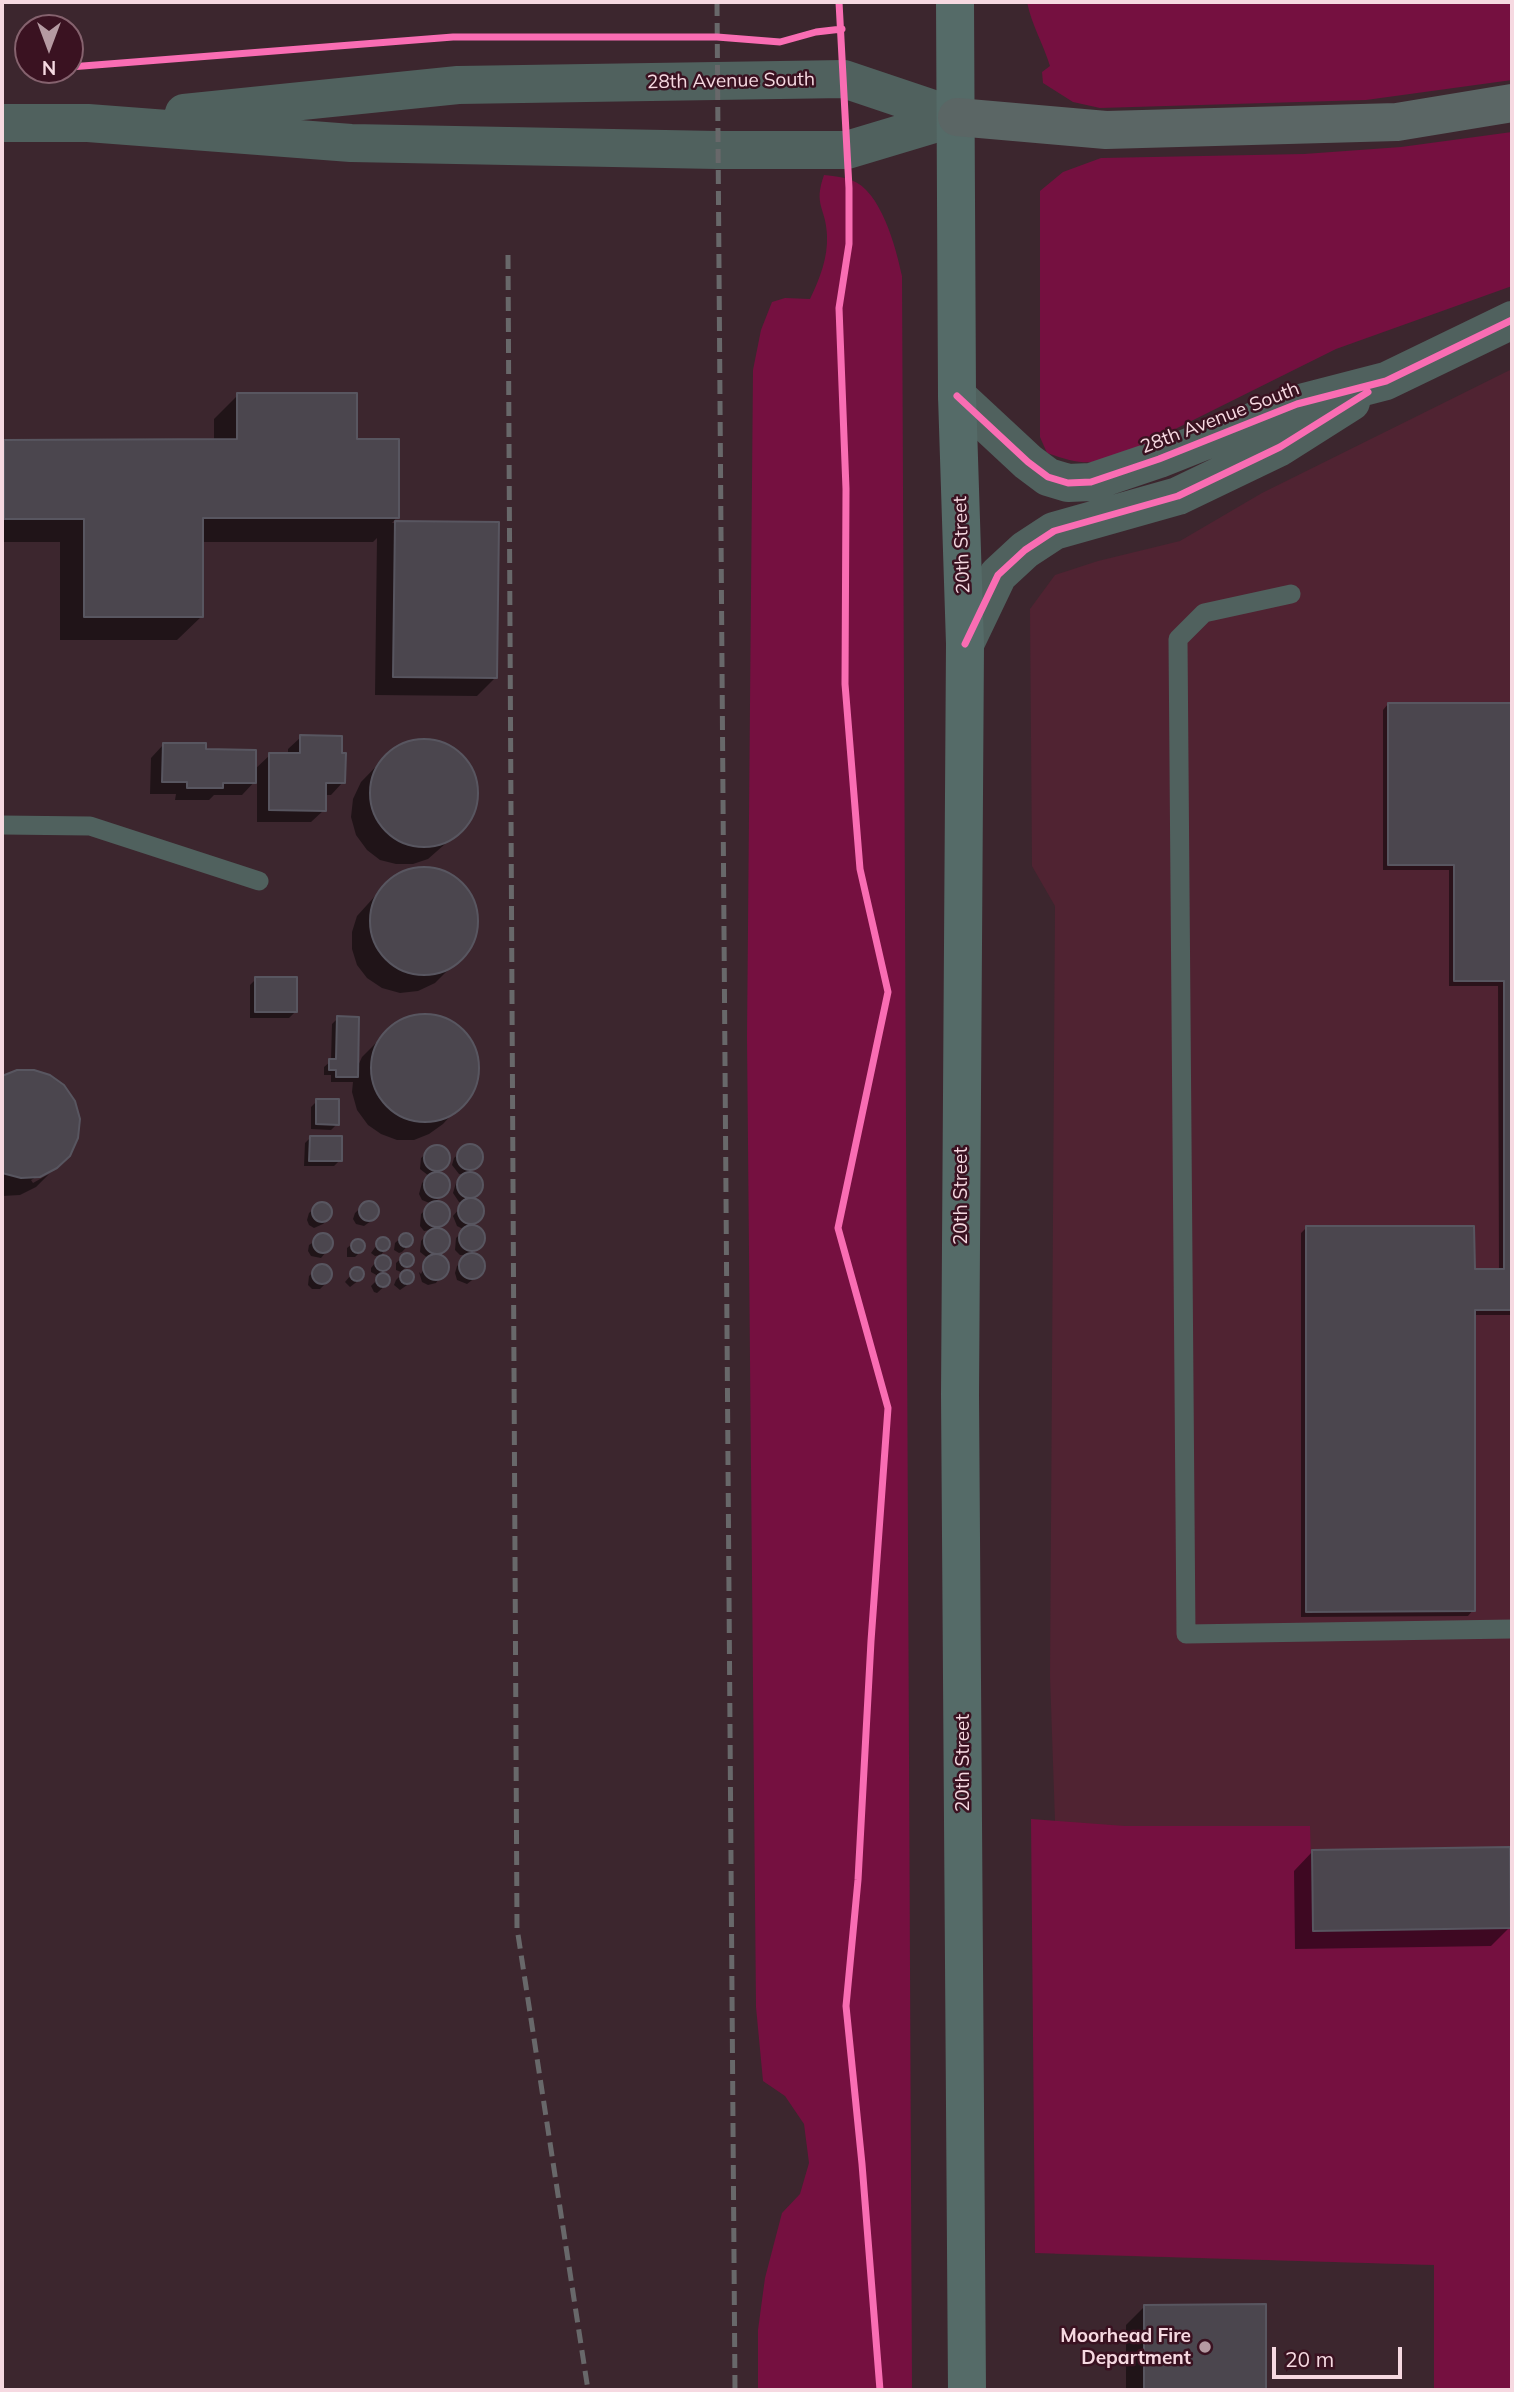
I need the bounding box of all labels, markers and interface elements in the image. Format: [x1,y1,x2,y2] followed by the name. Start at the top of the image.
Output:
[14,14,84,84] north arrow
[42,56,56,80] text: N
[647,68,815,94] street label: 28th Avenue South
[1137,377,1303,459] street label: 28th Avenue South
[949,496,975,594] street label: 20th Street
[950,1147,972,1245] street label: 20th Street
[952,1714,974,1812] street label: 20th Street
[1060,2325,1191,2369] place label: Moorhead Fire Department
[1276,2332,1406,2376] scale bar
[1197,2339,1213,2355] marker: Moorhead Fire Department
[1285,2346,1334,2372] text: 20 m

